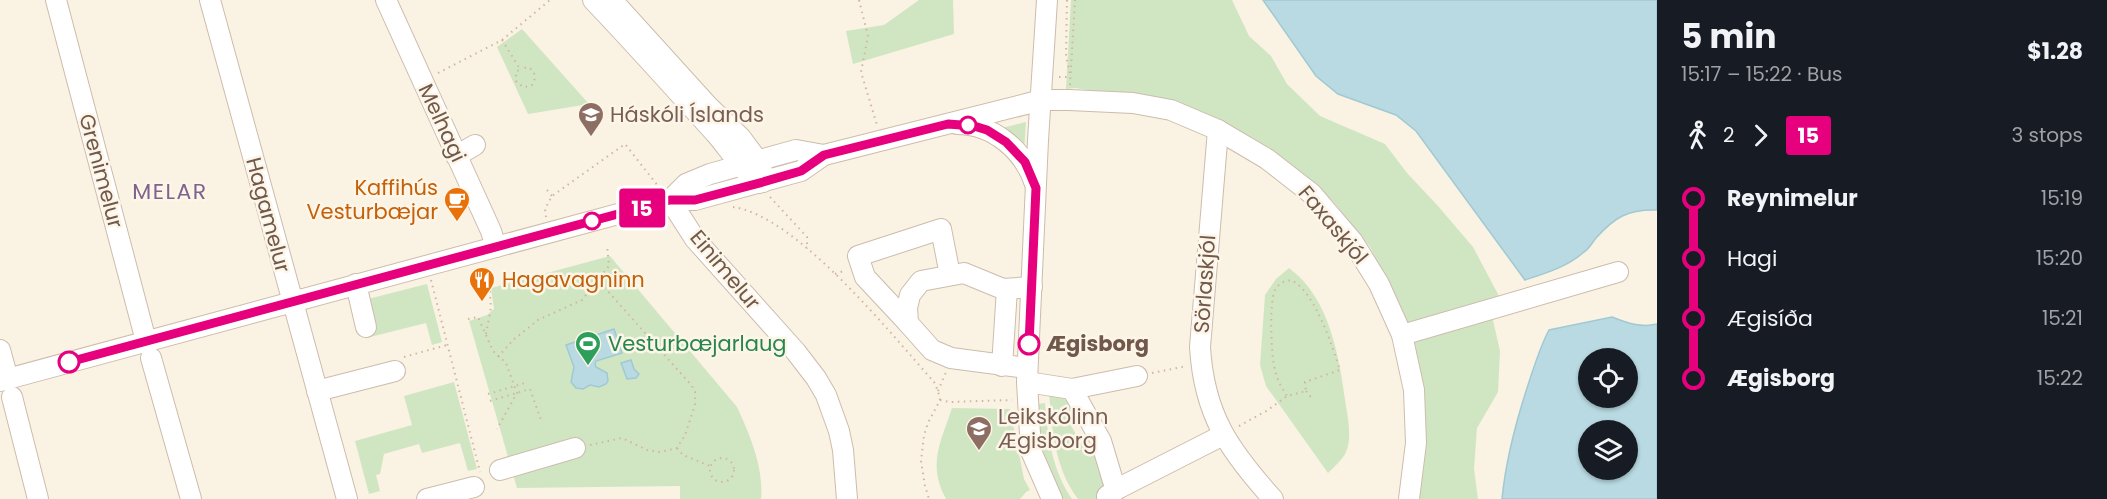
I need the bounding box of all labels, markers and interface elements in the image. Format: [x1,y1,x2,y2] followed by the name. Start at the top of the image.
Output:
[1681,13,1776,60] text: 5 min
[2027,36,2083,67] text: $1.28
[1681,60,1842,88] text: 15:17 – 15:22 · Bus
[412,79,473,167] street label: Melhagi
[576,100,606,138] school or university icon: Háskóli Íslands
[610,100,764,129] place label: Háskóli Íslands
[72,111,131,231] street label: Grenimelur
[959,116,977,134] unlabelled marker
[1681,119,1714,152] icon: walk
[1744,119,1777,152] icon: forward
[1723,121,1735,149] text: 2
[1798,121,1819,150] text: 15
[2011,121,2083,149] text: 3 stops
[239,154,298,276] street label: Hagamelur
[306,173,438,226] place label: Kaffihús Vesturbæjar
[132,176,208,207] district label: MELAR
[1292,179,1375,270] street label: Faxaskjól
[1727,183,1858,214] text: Reynimelur
[2041,184,2083,212] text: 15:19
[442,185,472,223] cafe icon: Kaffihús Vesturbæjar
[615,188,669,228] line badge: 15
[631,194,653,223] text: 15
[583,212,601,230] unlabelled marker
[684,224,767,316] street label: Einimelur
[1187,234,1222,334] street label: Sörlaskjól
[1727,243,1777,274] text: Hagi
[2036,244,2083,272] text: 15:20
[467,265,497,303] restaurant icon: Hagavagninn
[502,265,645,294] place label: Hagavagninn
[1727,303,1813,334] text: Ægisíða
[2042,304,2083,332] text: 15:21
[573,329,603,367] sports icon: Vesturbæjarlaug
[608,329,787,358] place label: Vesturbæjarlaug
[1046,329,1149,358] place label: Ægisborg
[1018,333,1040,355] marker: Ægisborg
[1578,348,1638,480] map controls
[1578,348,1638,408] button: locate
[58,351,80,373] unlabelled marker
[1727,363,1835,394] text: Ægisborg
[2037,364,2083,392] text: 15:22
[998,402,1109,455] place label: Leikskólinn Ægisborg
[964,414,994,452] school or university icon: Leikskólinn Ægisborg
[1578,420,1638,480] button: layers

